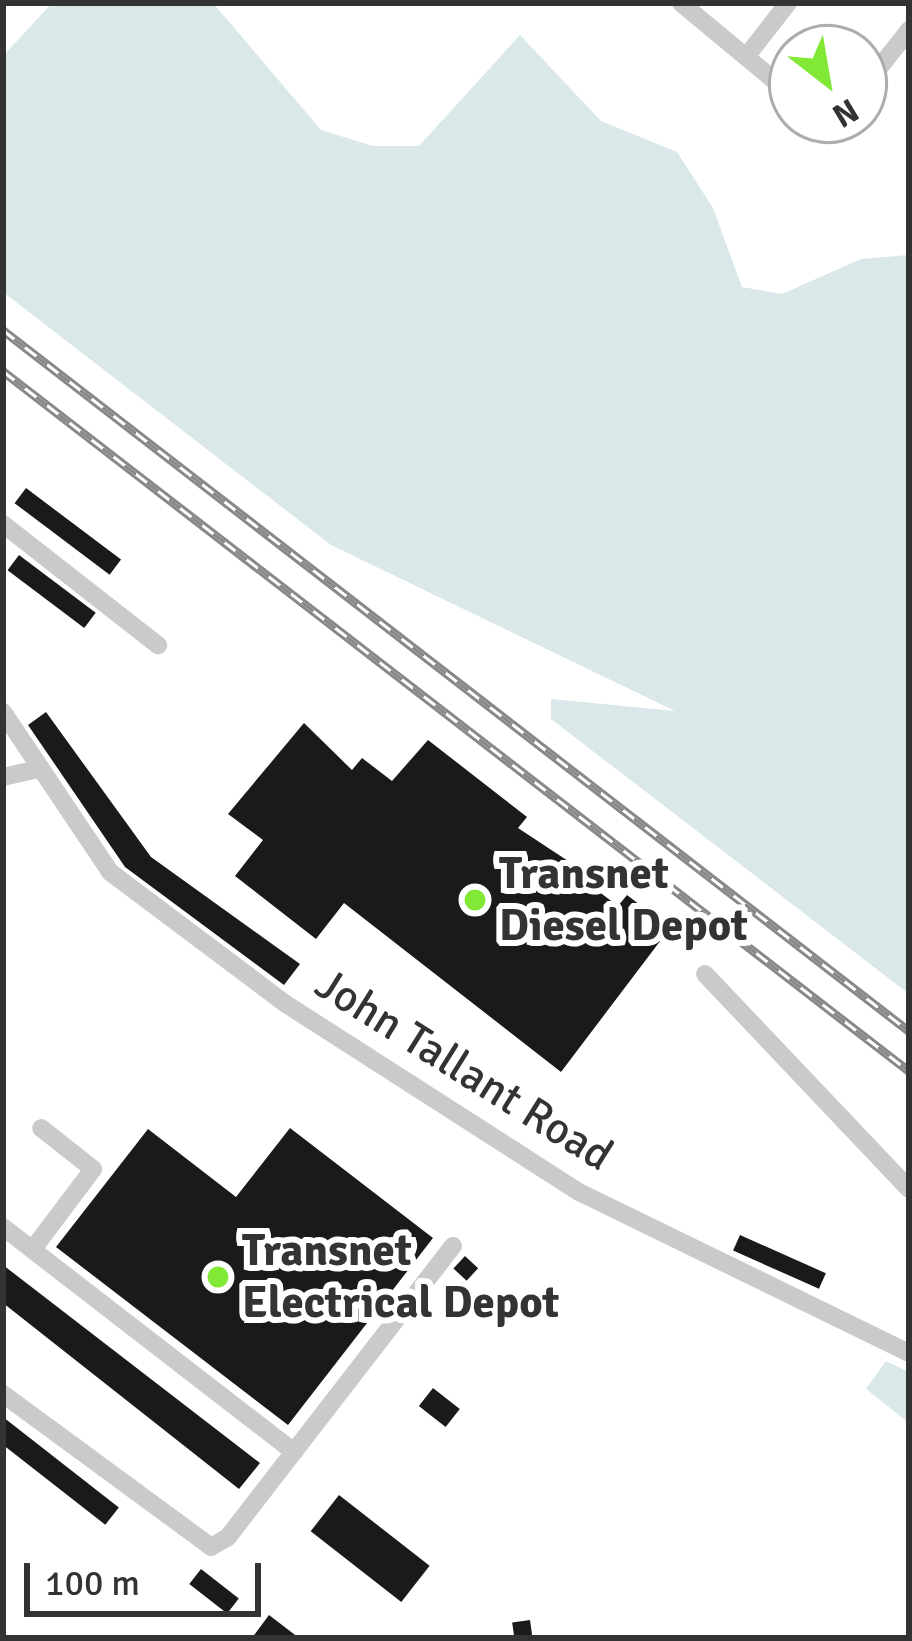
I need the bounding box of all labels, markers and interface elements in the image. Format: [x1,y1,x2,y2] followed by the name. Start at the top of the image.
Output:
[768,24,888,144] north arrow
[825,89,866,136] text: N
[499,847,748,953] place label: Transnet Diesel Depot
[462,887,488,913] marker: Transnet Diesel Depot
[306,957,622,1183] street label: John Tallant Road
[242,1224,559,1330] place label: Transnet Electrical Depot
[205,1264,231,1290] marker: Transnet Electrical Depot
[30,1539,267,1613] scale bar
[45,1561,140,1606] text: 100 m

